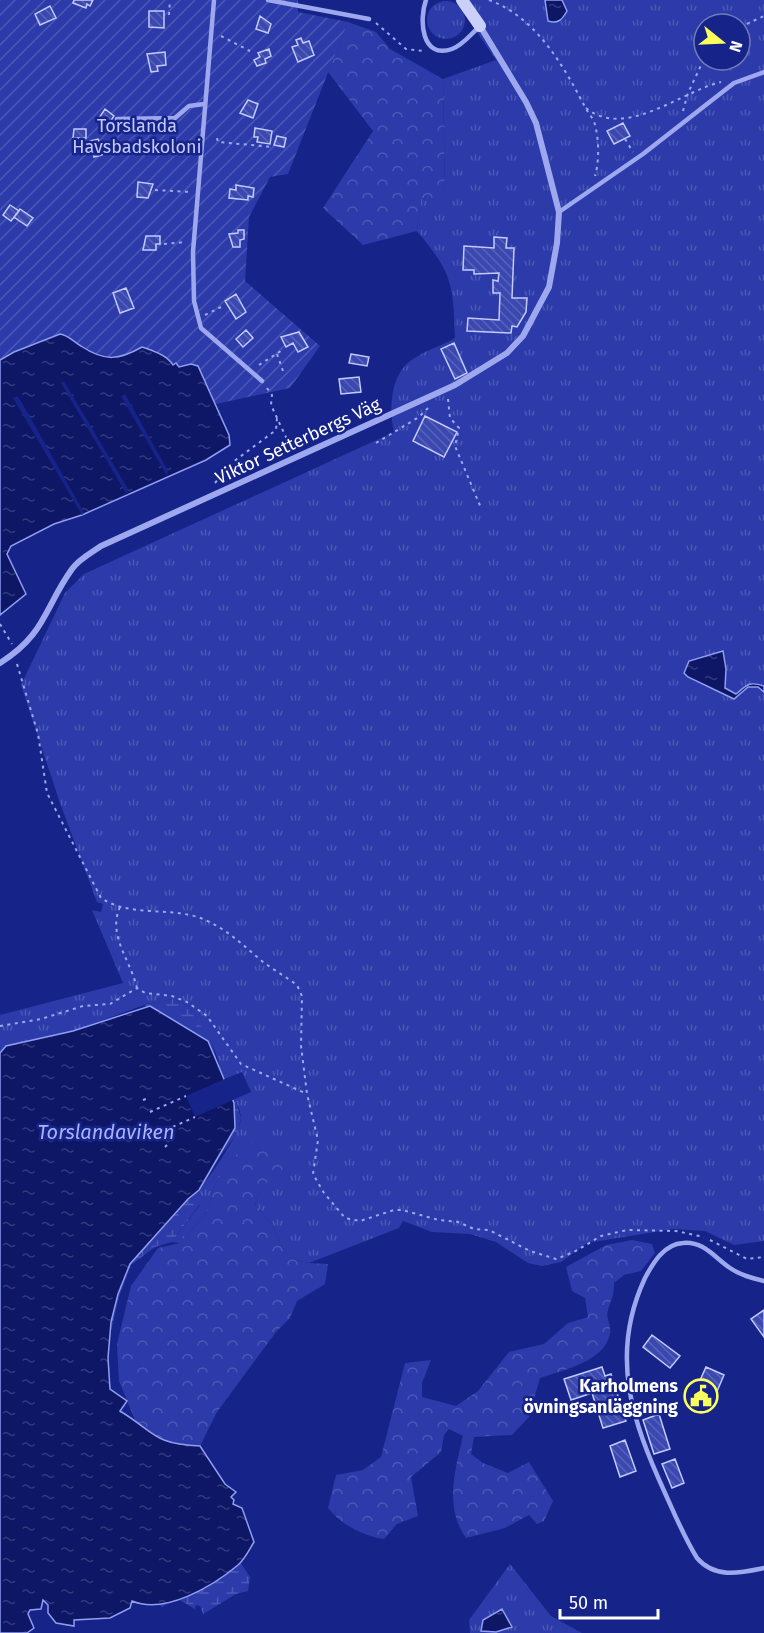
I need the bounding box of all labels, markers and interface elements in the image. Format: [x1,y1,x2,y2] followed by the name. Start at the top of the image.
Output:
[692,12,752,72] north arrow
[725,39,746,54] text: N
[72,115,202,158] park label: Torslanda Havsbadskoloni
[212,393,385,489] street label: Viktor Setterbergs Väg
[37,1120,175,1144] water label: Torslandaviken
[523,1375,678,1418] place label: Karholmens övningsanläggning
[683,1378,719,1414] public building icon: Karholmens övningsanläggning
[560,1582,658,1620] scale bar
[569,1592,608,1614] text: 50 m

